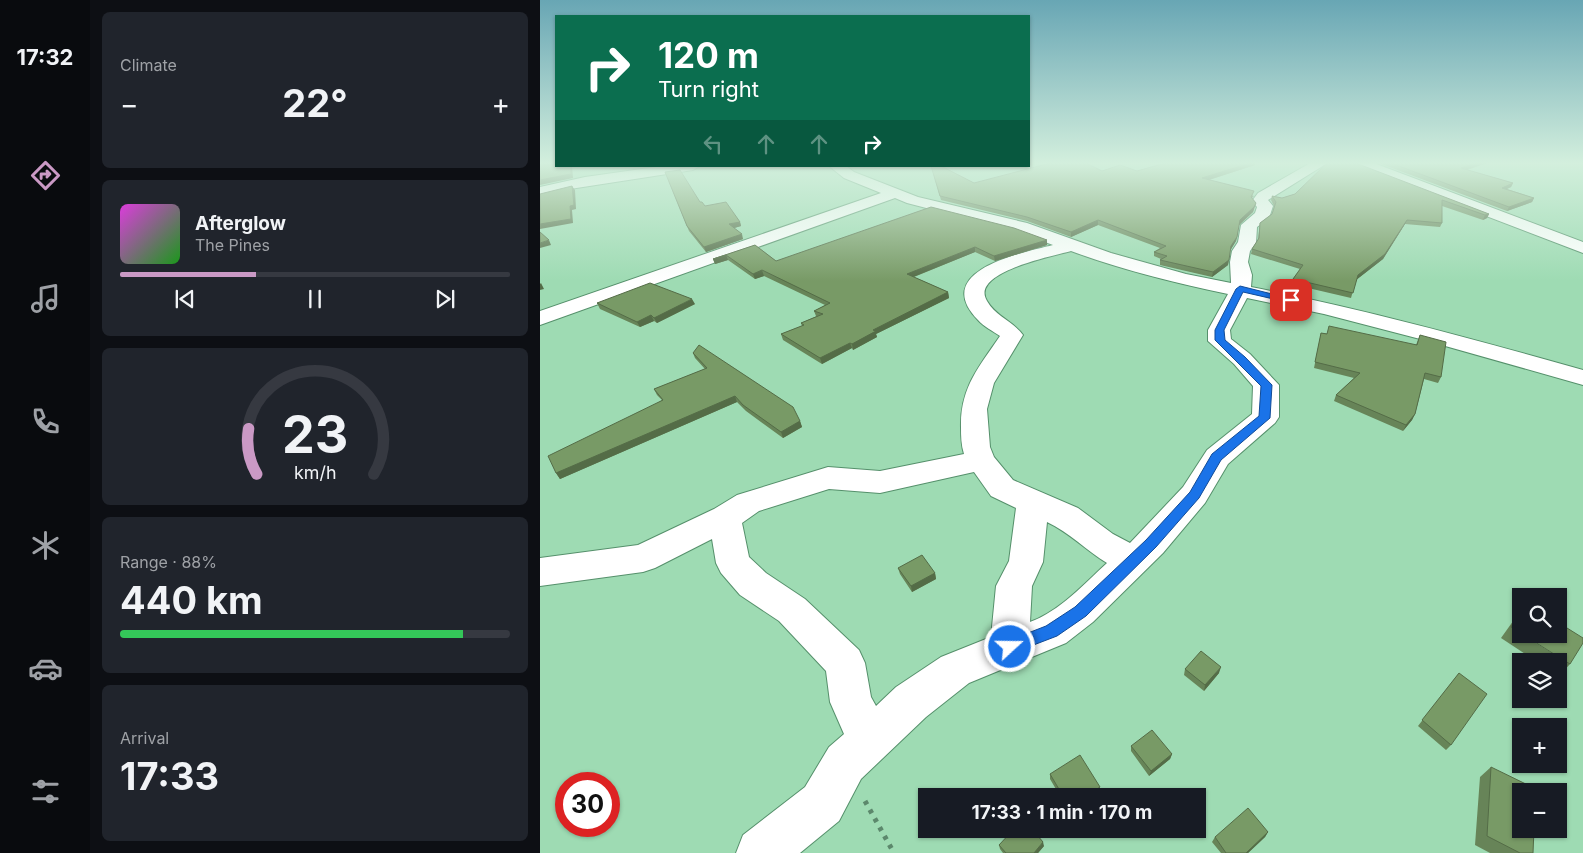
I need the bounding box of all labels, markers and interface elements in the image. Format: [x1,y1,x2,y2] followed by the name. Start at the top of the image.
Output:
[658,34,759,76] text: 120 m
[575,35,640,100] icon: right
[17,44,73,70] text: 17:32
[120,55,177,75] text: Climate
[658,76,759,102] text: Turn right
[282,80,348,126] text: 22°
[120,87,139,121] text: −
[491,87,510,121] text: +
[699,130,727,158] icon: left
[752,130,780,158] icon: ahead
[805,130,833,158] icon: ahead
[858,130,886,158] icon: right
[28,158,63,193] icon: directions
[195,212,286,235] text: Afterglow
[195,235,270,255] text: The Pines
[1270,279,1312,321] pin
[28,281,63,316] icon: music
[171,285,199,313] icon: previous
[301,285,329,313] icon: pause
[431,285,459,313] icon: next
[1277,286,1305,314] icon: arrive
[282,403,348,466] text: 23
[28,404,63,439] icon: phone
[294,462,336,483] text: km/h
[28,528,63,563] icon: climate
[120,552,217,572] text: Range · 88%
[120,577,263,623] text: 440 km
[1512,588,1567,838] map controls
[1512,588,1567,643] button: search
[983,620,1035,672] position arrow
[28,651,63,686] icon: car
[1512,653,1567,708] button: layers
[1512,718,1567,773] button: +
[120,728,169,748] text: Arrival
[120,753,219,799] text: 17:33
[555,772,620,837] speed limit sign: 30
[28,774,63,809] icon: filters
[1512,783,1567,838] button: −
[972,801,1152,824] text: 17:33 · 1 min · 170 m

